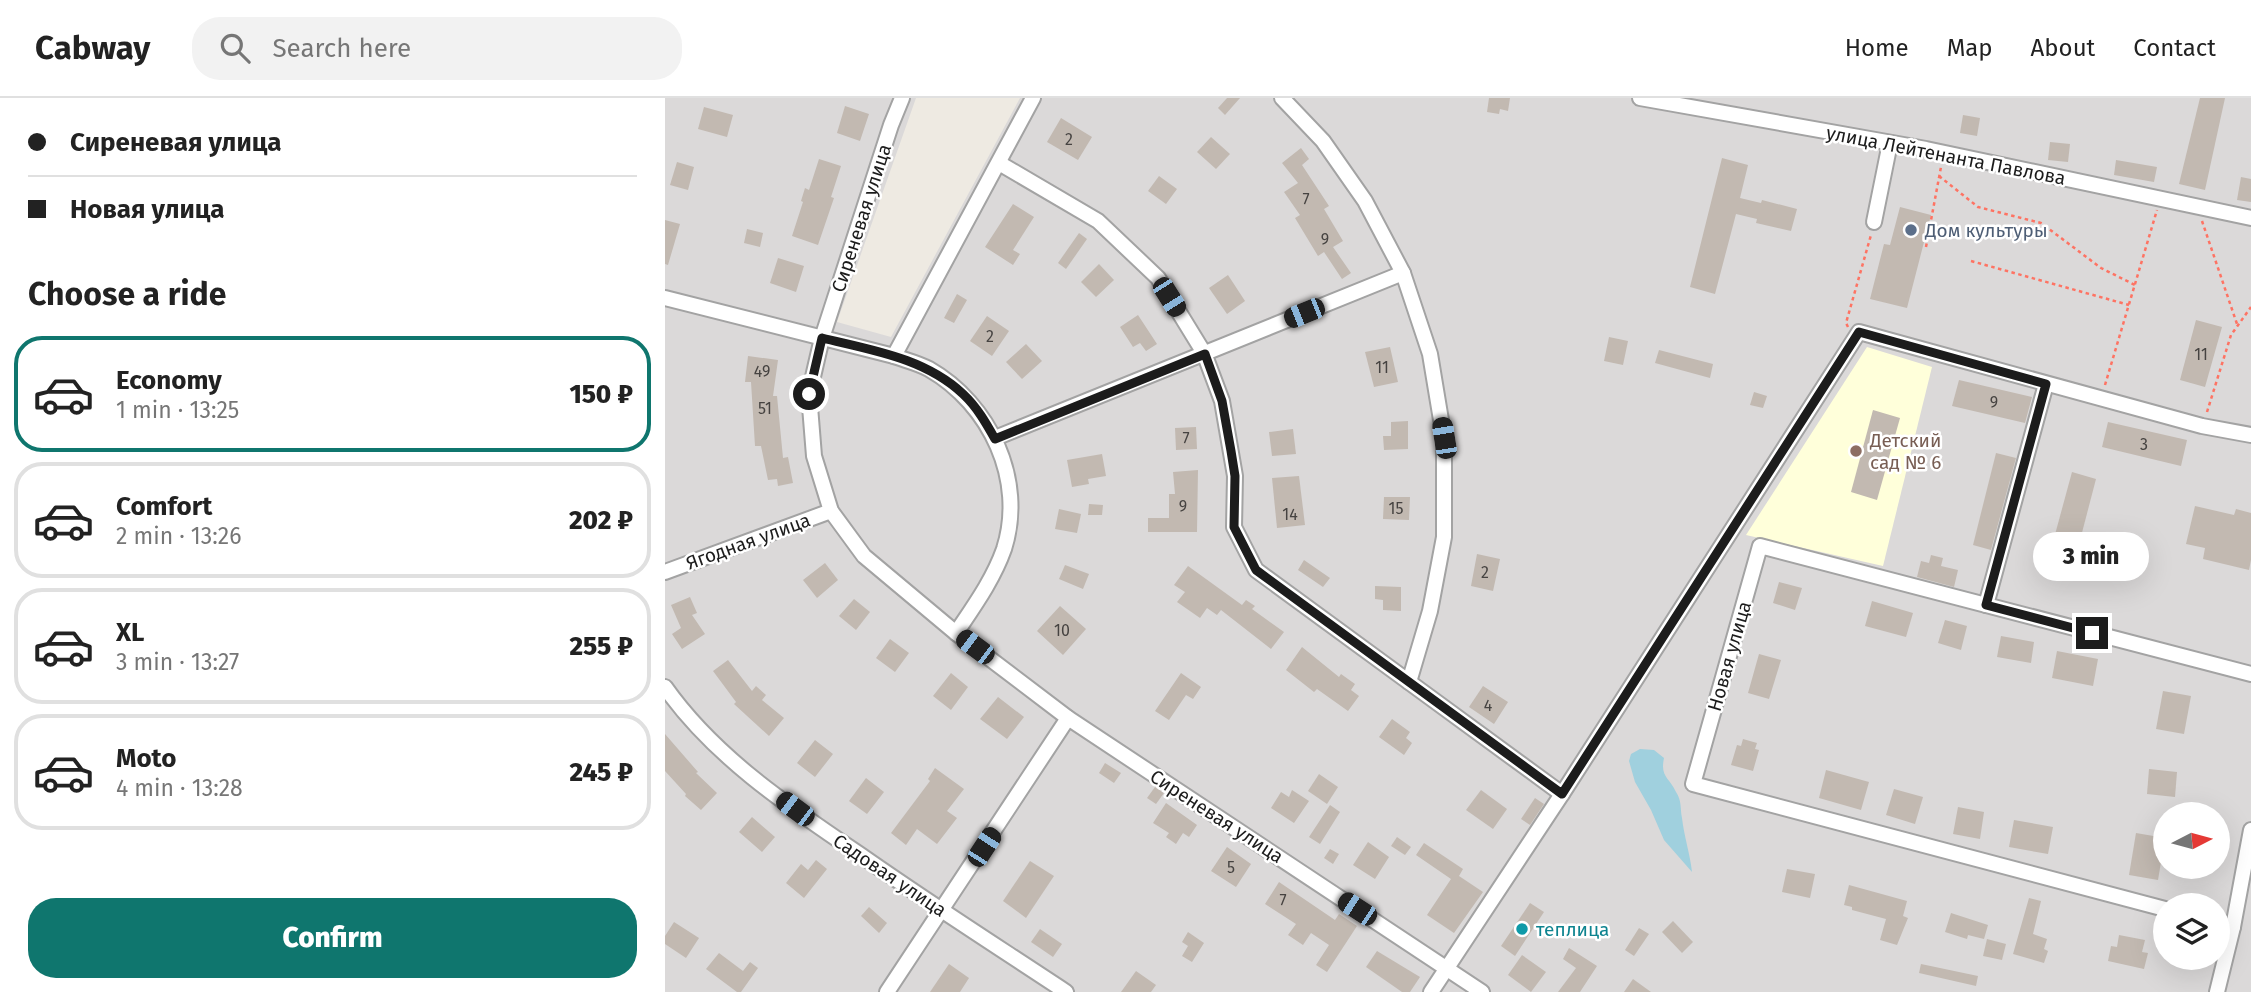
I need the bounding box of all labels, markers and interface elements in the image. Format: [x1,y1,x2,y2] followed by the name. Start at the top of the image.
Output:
[192,17,682,80] search box
[35,28,150,68] text: Cabway
[216,29,254,67] icon: search
[272,33,411,64] text: Search here
[1845,34,1909,62] text: Home
[1947,34,1993,62] text: Map
[2031,34,2095,62] text: About
[2133,34,2216,62] text: Contact
[1824,121,2068,190] street label: улица Лейтенанта Павлова
[70,127,281,158] text: Сиреневая улица
[1065,130,1073,149] house number: 2
[827,141,896,295] street label: Сиреневая улица
[1302,190,1310,209] house number: 7
[70,194,225,225] text: Новая улица
[1924,219,2048,242] place label: Дом культуры
[1903,222,1919,238] marker: Дом культуры
[1321,230,1329,249] house number: 9
[1149,274,1190,320] car
[28,275,226,313] text: Choose a ride
[1281,295,1328,331] car
[986,327,994,346] house number: 2
[2194,345,2208,364] house number: 11
[1375,358,1389,377] house number: 11
[754,362,770,381] house number: 49
[32,363,95,426] icon: car
[116,365,222,396] text: Economy
[793,378,825,410] route start
[569,379,633,410] text: 150 ₽
[1990,393,1998,412] house number: 9
[116,396,239,424] text: 1 min · 13:25
[758,399,772,418] house number: 51
[1431,416,1458,460] car
[1182,429,1190,448] house number: 7
[1869,429,1941,474] place label: Детский сад № 6
[2140,435,2148,454] house number: 3
[1848,443,1864,459] marker: Детский сад № 6
[32,489,95,552] icon: car
[116,491,212,522] text: Comfort
[1179,497,1187,516] house number: 9
[1389,499,1403,518] house number: 15
[569,505,633,536] text: 202 ₽
[1282,505,1298,524] house number: 14
[683,508,814,575] street label: Ягодная улица
[116,522,241,550] text: 2 min · 13:26
[2034,532,2150,580] callout: 3 min
[2063,542,2119,570] text: 3 min
[1481,563,1489,582] house number: 2
[1703,598,1756,714] street label: Новая улица
[32,615,95,678] icon: car
[116,617,144,648] text: XL
[2076,617,2108,649] route end
[1054,621,1070,640] house number: 10
[952,626,999,668] car
[569,631,633,662] text: 255 ₽
[116,648,239,676] text: 3 min · 13:27
[1484,696,1493,715] house number: 4
[32,741,95,804] icon: car
[116,743,176,774] text: Moto
[570,757,633,788] text: 245 ₽
[1146,765,1288,868] street label: Сиреневая улица
[116,774,243,802] text: 4 min · 13:28
[772,788,819,830] car
[2153,802,2229,878] north arrow
[2153,802,2230,970] map controls
[964,824,1005,870] car
[829,829,951,922] street label: Садовая улица
[1227,858,1235,877] house number: 5
[1334,889,1381,929] car
[1279,891,1287,910] house number: 7
[2153,893,2230,970] button: layers
[28,898,637,978] button: Confirm
[1536,918,1609,941] place label: теплица
[1514,921,1530,937] marker: теплица

